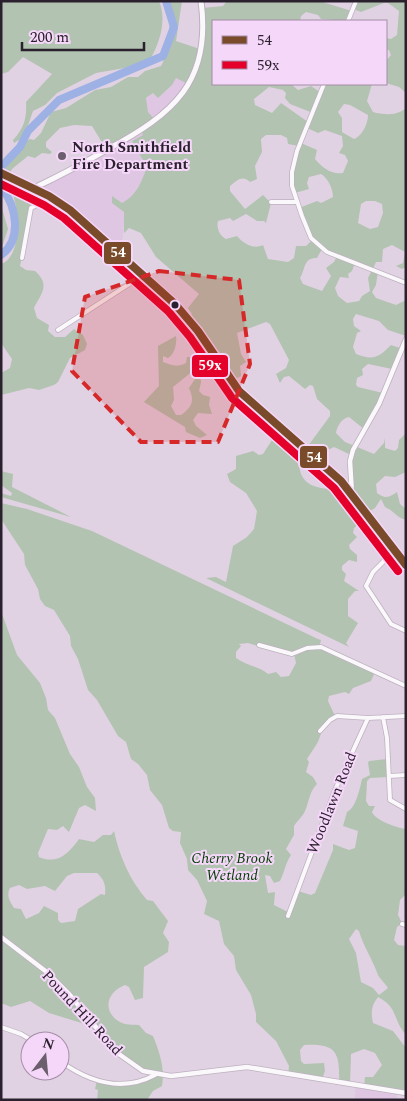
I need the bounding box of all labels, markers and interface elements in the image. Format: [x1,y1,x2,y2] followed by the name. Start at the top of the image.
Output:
[22,20,145,52] scale bar
[212,20,387,85] legend
[30,26,69,49] text: 200 m
[257,29,273,52] text: 54
[257,54,280,77] text: 59x
[72,136,192,176] place label: North Smithfield Fire Department
[56,150,68,162] marker: North Smithfield Fire Department
[103,241,132,265] line badge: 54
[110,242,126,263] text: 54
[170,300,180,310] unlabelled marker
[191,354,229,378] line badge: 59x
[198,355,222,376] text: 59x
[299,445,328,469] line badge: 54
[306,447,322,468] text: 54
[301,748,363,858] street label: Woodlawn Road
[191,847,273,887] park label: Cherry Brook Wetland
[36,965,128,1061] street label: Pound Hill Road
[20,1031,70,1081] north arrow
[40,1032,57,1056] text: N

